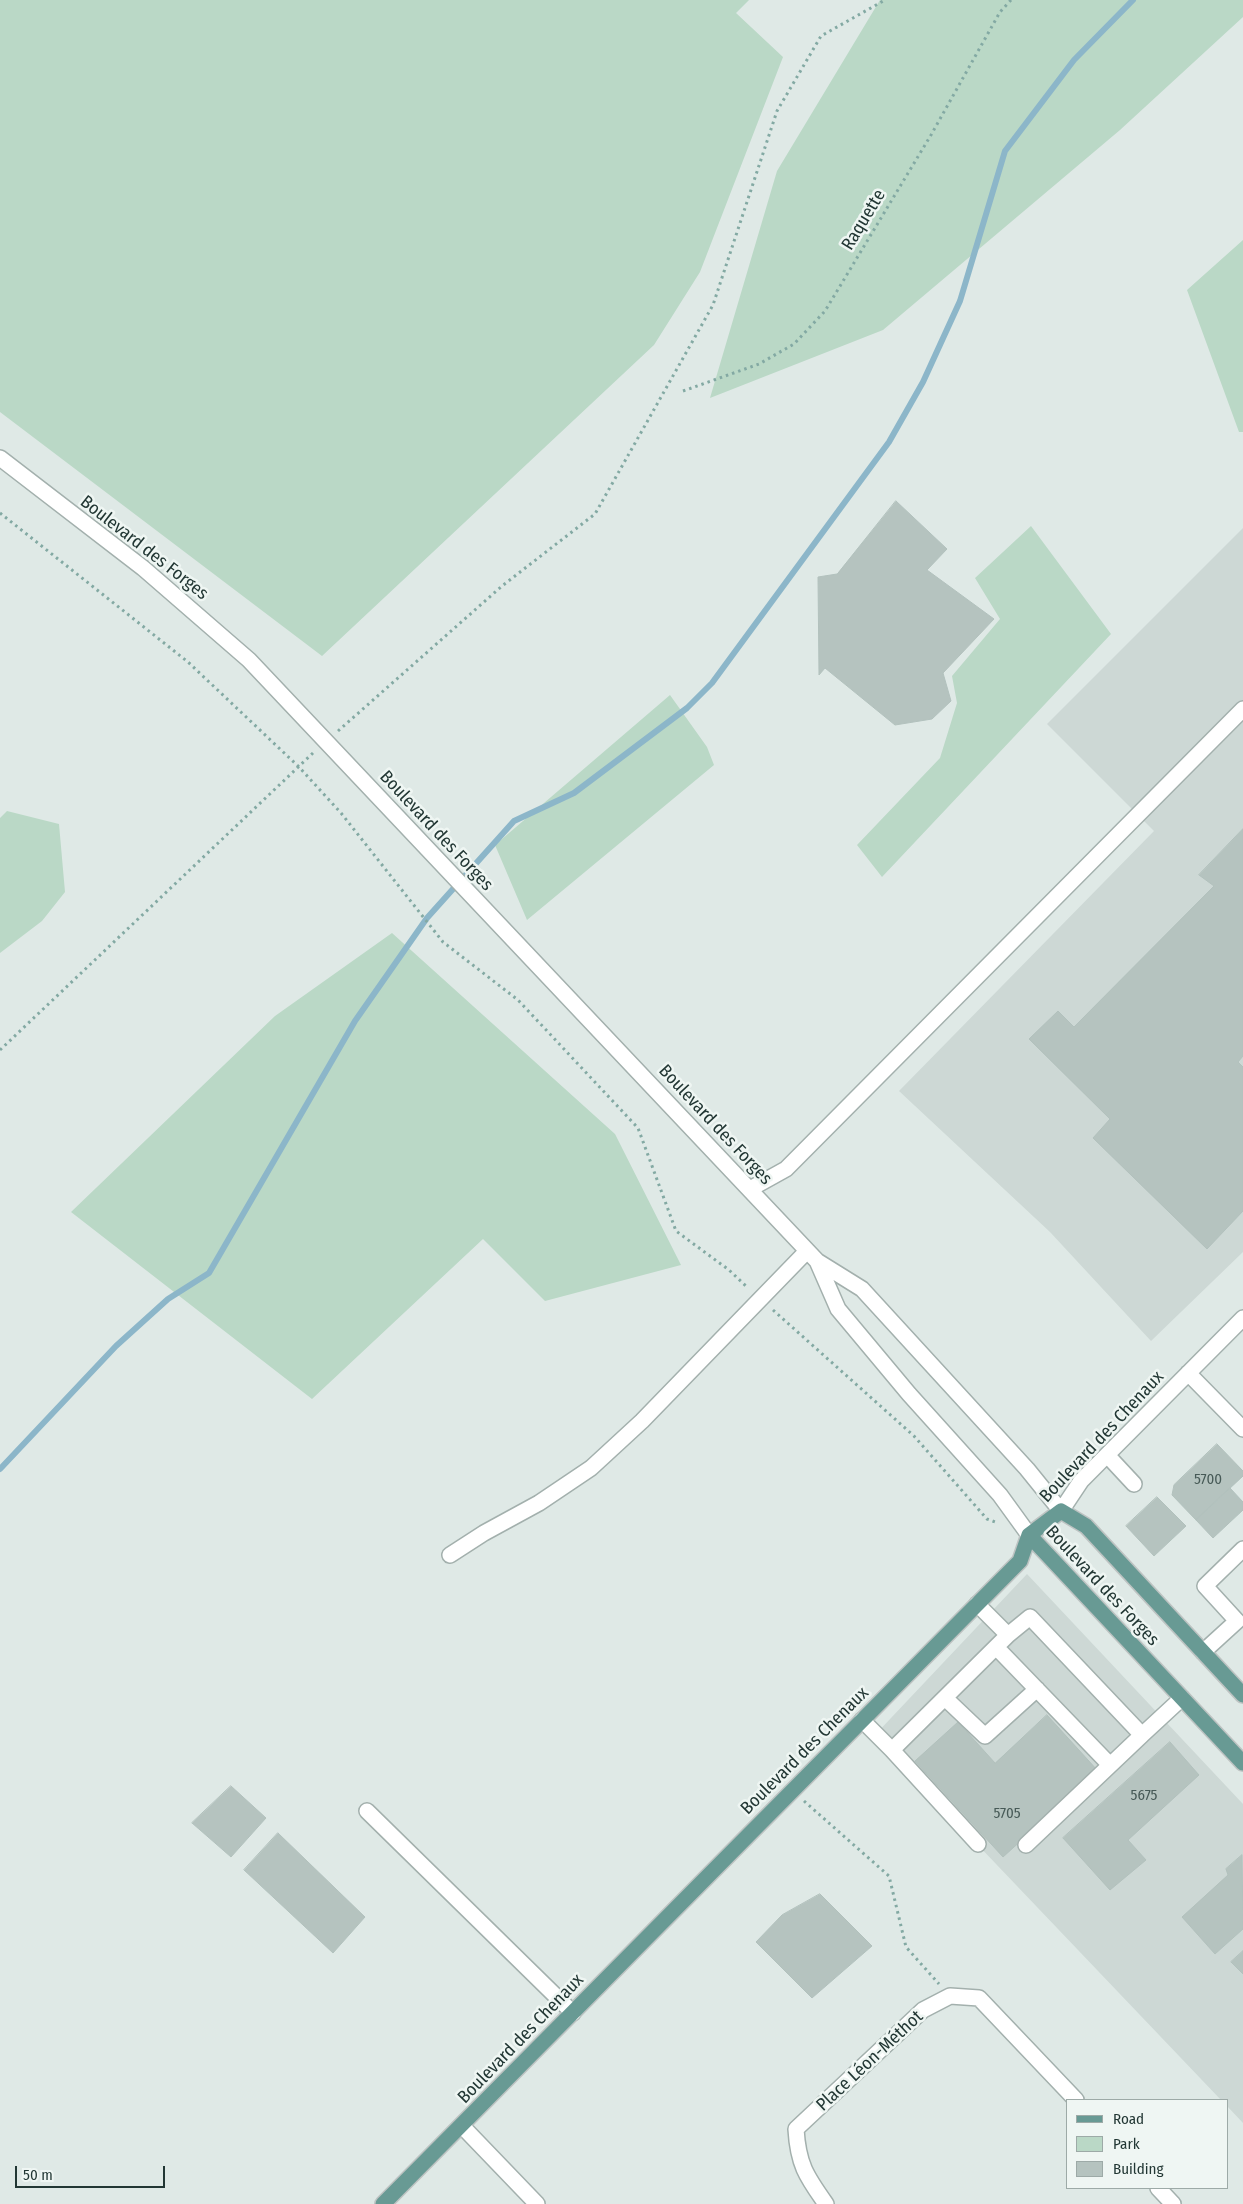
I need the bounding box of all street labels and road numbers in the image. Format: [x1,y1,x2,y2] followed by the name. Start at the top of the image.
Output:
[838,186,890,254] street label: Raquette
[76,491,212,605] street label: Boulevard des Forges
[375,766,497,896] street label: Boulevard des Forges
[654,1060,776,1190] street label: Boulevard des Forges
[1036,1367,1168,1507] street label: Boulevard des Chenaux
[1041,1521,1163,1651] street label: Boulevard des Forges
[737,1683,873,1819] street label: Boulevard des Chenaux
[454,1970,588,2108] street label: Boulevard des Chenaux
[812,2006,928,2116] street label: Place Léon-Méthot

